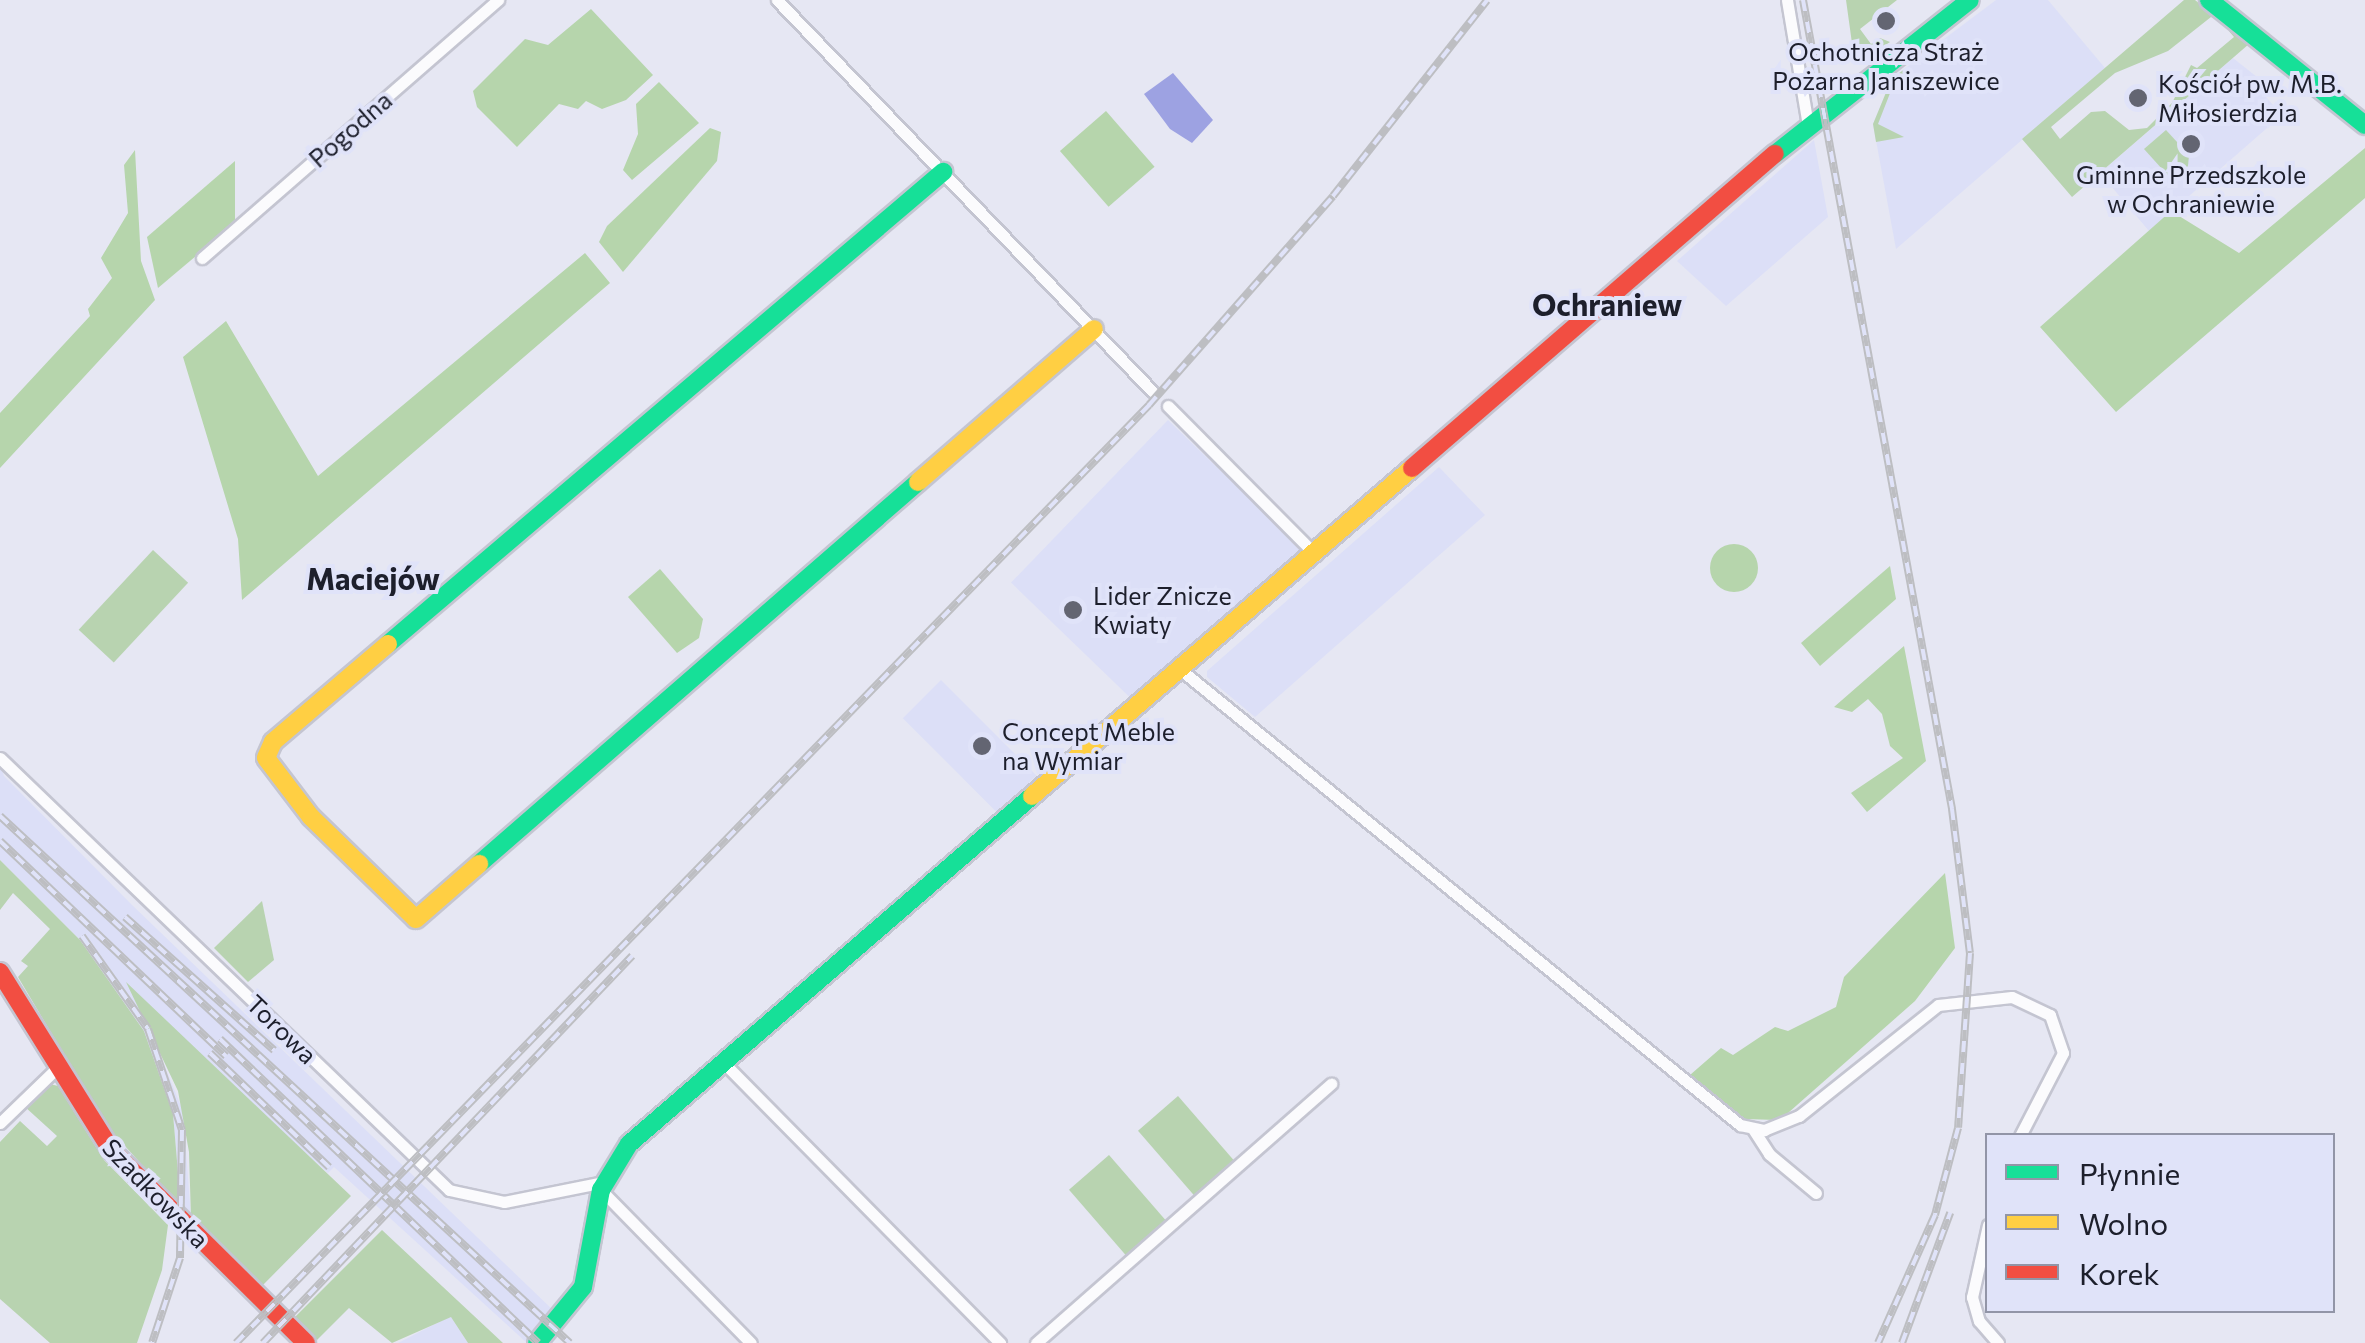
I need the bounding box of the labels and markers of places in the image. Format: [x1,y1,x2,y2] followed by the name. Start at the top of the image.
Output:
[1875,10,1897,32] marker: Ochotnicza Straż Pożarna Janiszewice
[1772,37,2000,96] place label: Ochotnicza Straż Pożarna Janiszewice
[2158,69,2342,128] place label: Kościół pw. M.B. Miłosierdzia
[2127,87,2149,109] marker: Kościół pw. M.B. Miłosierdzia
[2180,133,2202,155] marker: Gminne Przedszkole w Ochraniewie
[2076,160,2306,219] place label: Gminne Przedszkole w Ochraniewie
[1093,581,1232,640] place label: Lider Znicze Kwiaty
[1062,599,1084,621] marker: Lider Znicze Kwiaty
[1002,717,1175,776] place label: Concept Meble na Wymiar
[971,735,993,757] marker: Concept Meble na Wymiar

